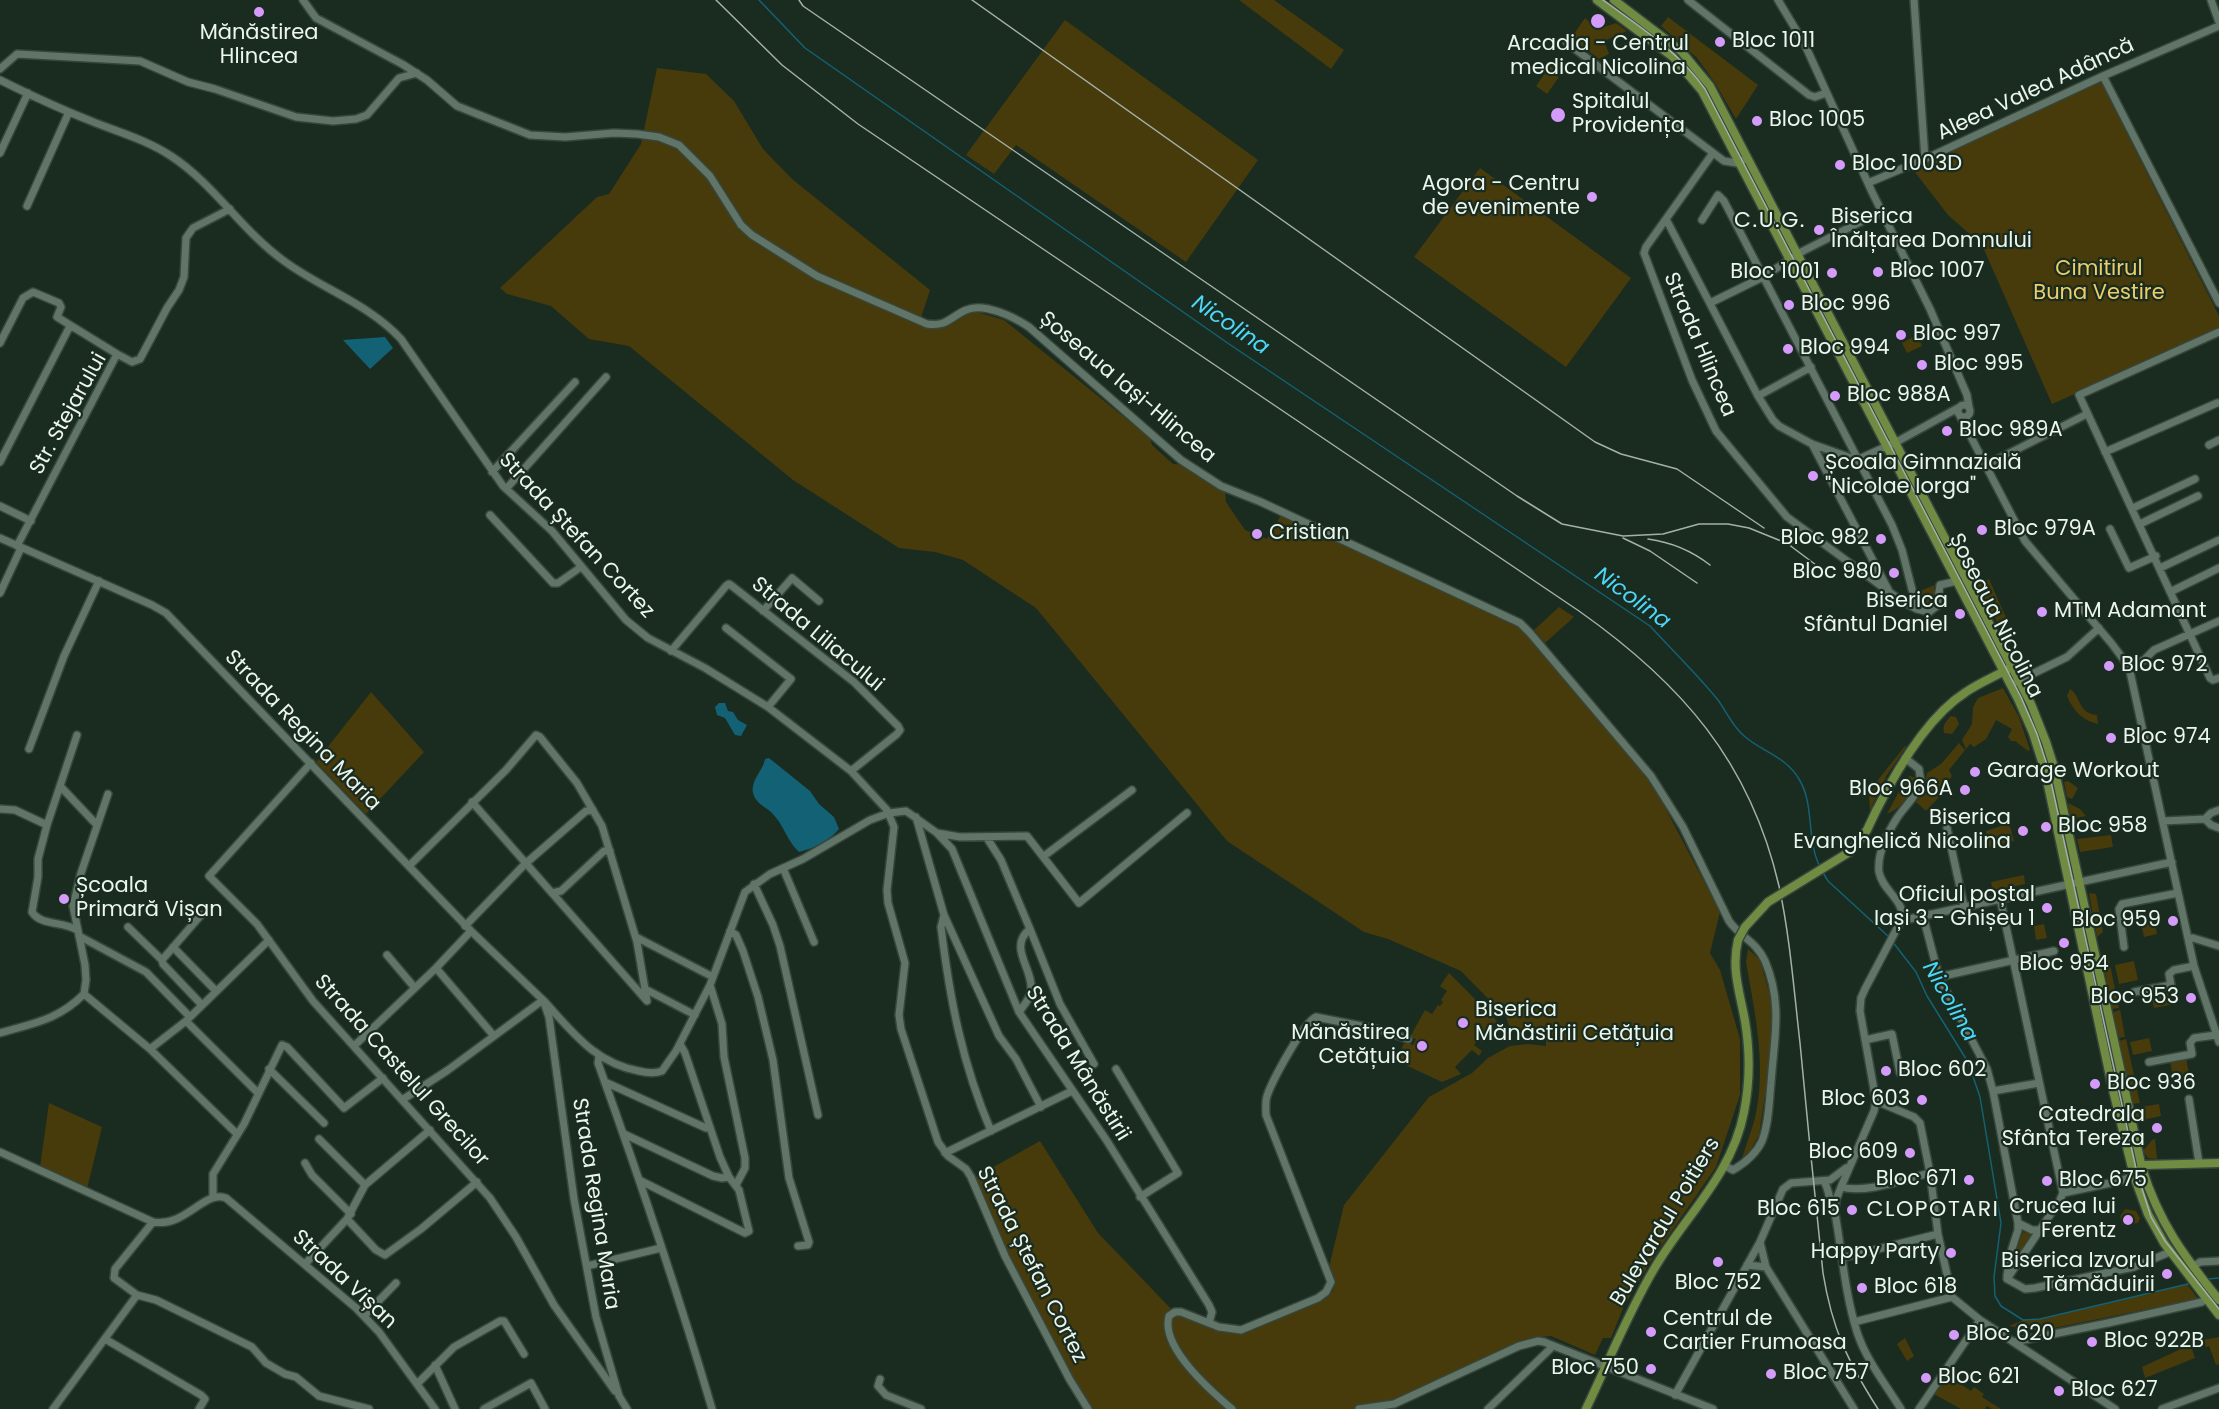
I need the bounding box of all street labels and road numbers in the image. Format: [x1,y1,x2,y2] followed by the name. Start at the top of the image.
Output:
[1933,33,2139,147] street label: Aleea Valea Adâncă
[1657,269,1741,421] street label: Strada Hlincea
[1034,307,1220,469] street label: Șoseaua Iași-Hlincea
[25,349,113,479] street label: Str. Stejarului
[493,448,659,624] street label: Strada Ștefan Cortez
[1943,530,2047,702] street label: Șoseaua Nicolina
[746,572,888,698] street label: Strada Liliacului
[219,645,385,817] street label: Strada Regina Maria
[308,970,494,1172] street label: Strada Castelul Grecilor
[1019,982,1135,1146] street label: Strada Mânăstirii
[566,1096,624,1312] street label: Strada Regina Maria
[1606,1133,1726,1311] street label: Bulevardul Poitiers
[971,1163,1091,1367] street label: Strada Ștefan Cortez
[286,1225,402,1335] street label: Strada Vișan

